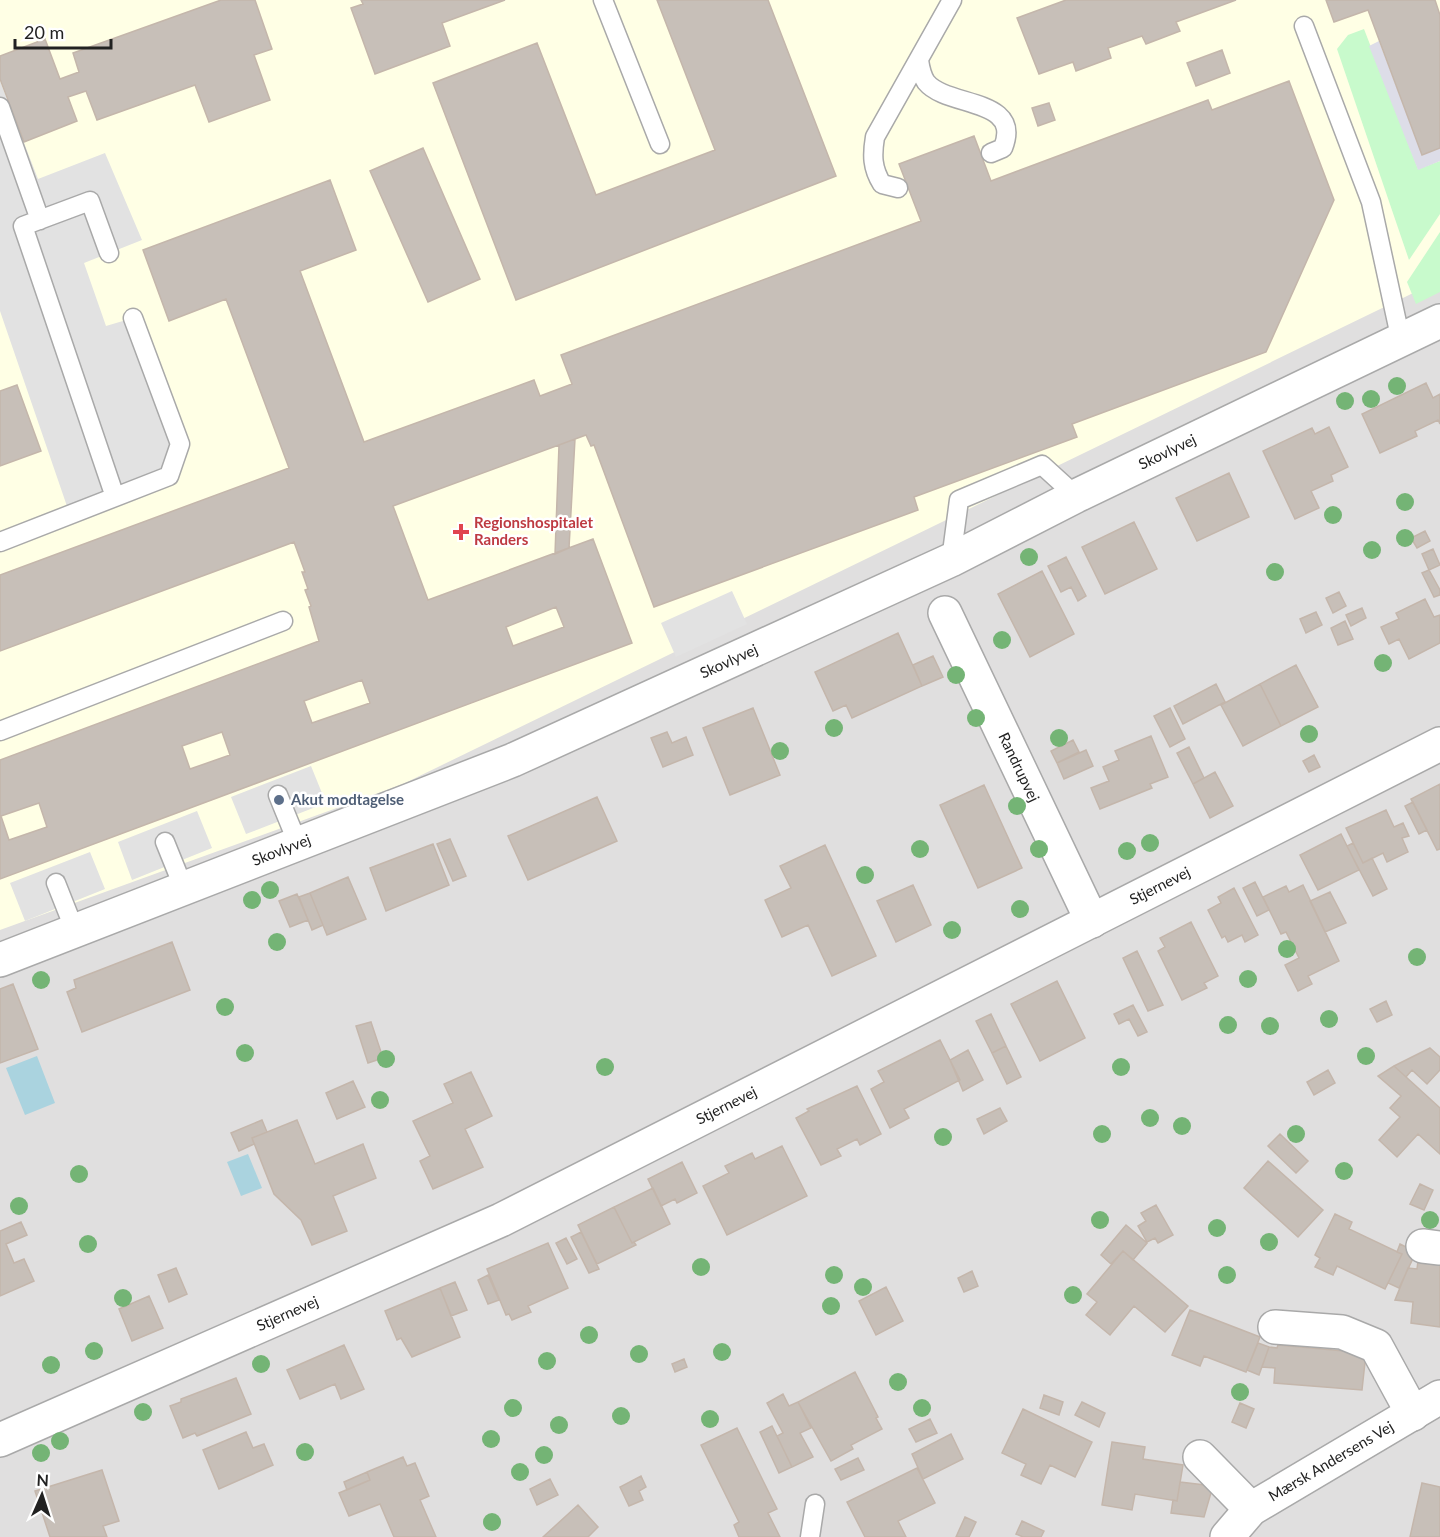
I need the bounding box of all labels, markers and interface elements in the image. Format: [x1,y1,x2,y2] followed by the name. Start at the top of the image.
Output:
[15,12,111,50] scale bar
[24,21,64,43] text: 20 m
[1135,430,1199,473] street label: Skovlyvej
[474,513,593,548] place label: Regionshospitalet Randers
[452,523,470,541] marker: Regionshospitalet Randers
[697,640,760,681] street label: Skovlyvej
[995,729,1044,804] street label: Randrupvej
[290,790,404,808] place label: Akut modtagelse
[272,793,286,807] marker: Akut modtagelse
[249,830,313,869] street label: Skovlyvej
[1126,862,1193,908] street label: Stjernevej
[693,1082,759,1128] street label: Stjernevej
[254,1291,321,1334] street label: Stjernevej
[1265,1417,1396,1505] street label: Mærsk Andersens Vej
[12,1465,72,1525] north arrow
[36,1470,49,1489] text: N

